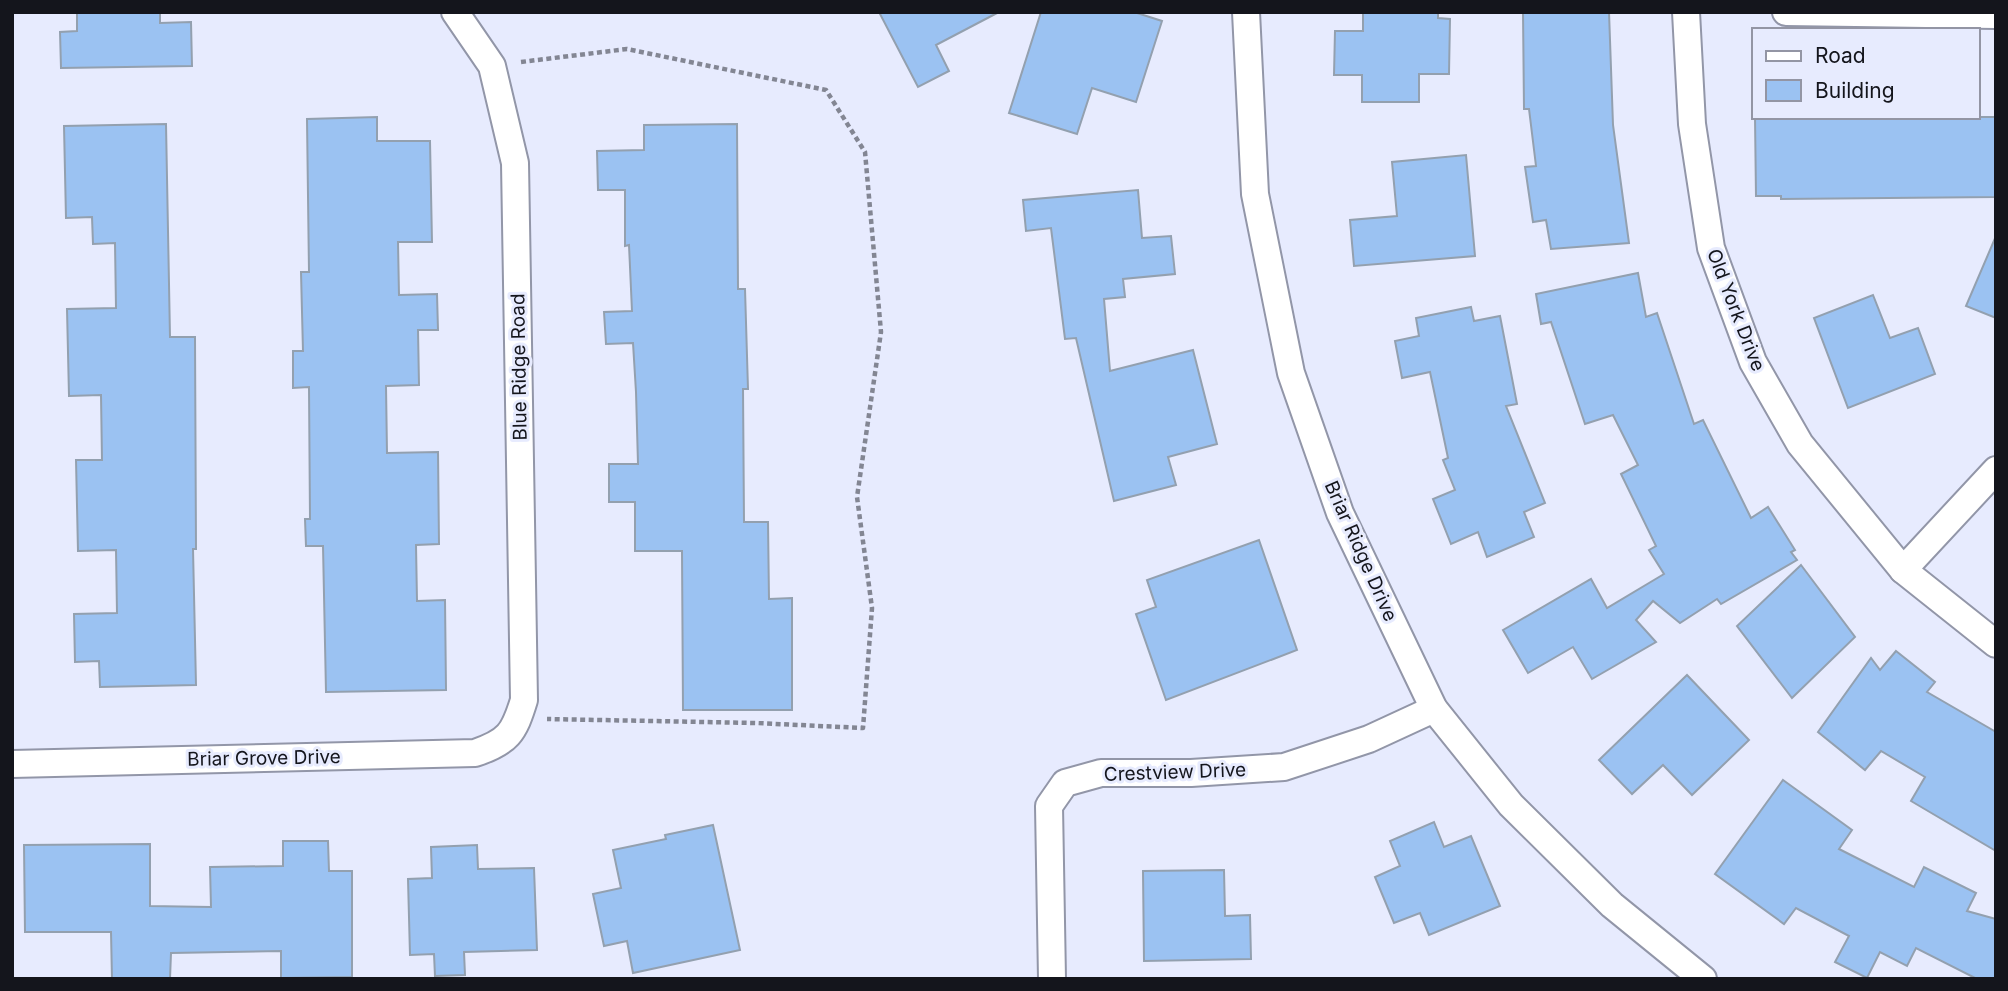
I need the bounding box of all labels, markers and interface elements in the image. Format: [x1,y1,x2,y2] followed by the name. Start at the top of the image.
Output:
[1752,28,1980,119] legend
[1815,43,1866,68] text: Road
[1815,78,1895,103] text: Building
[1702,246,1770,374] street label: Old York Drive
[506,293,532,441] street label: Blue Ridge Road
[1320,477,1402,625] street label: Briar Ridge Drive
[187,745,341,771] street label: Briar Grove Drive
[1103,758,1247,786] street label: Crestview Drive

